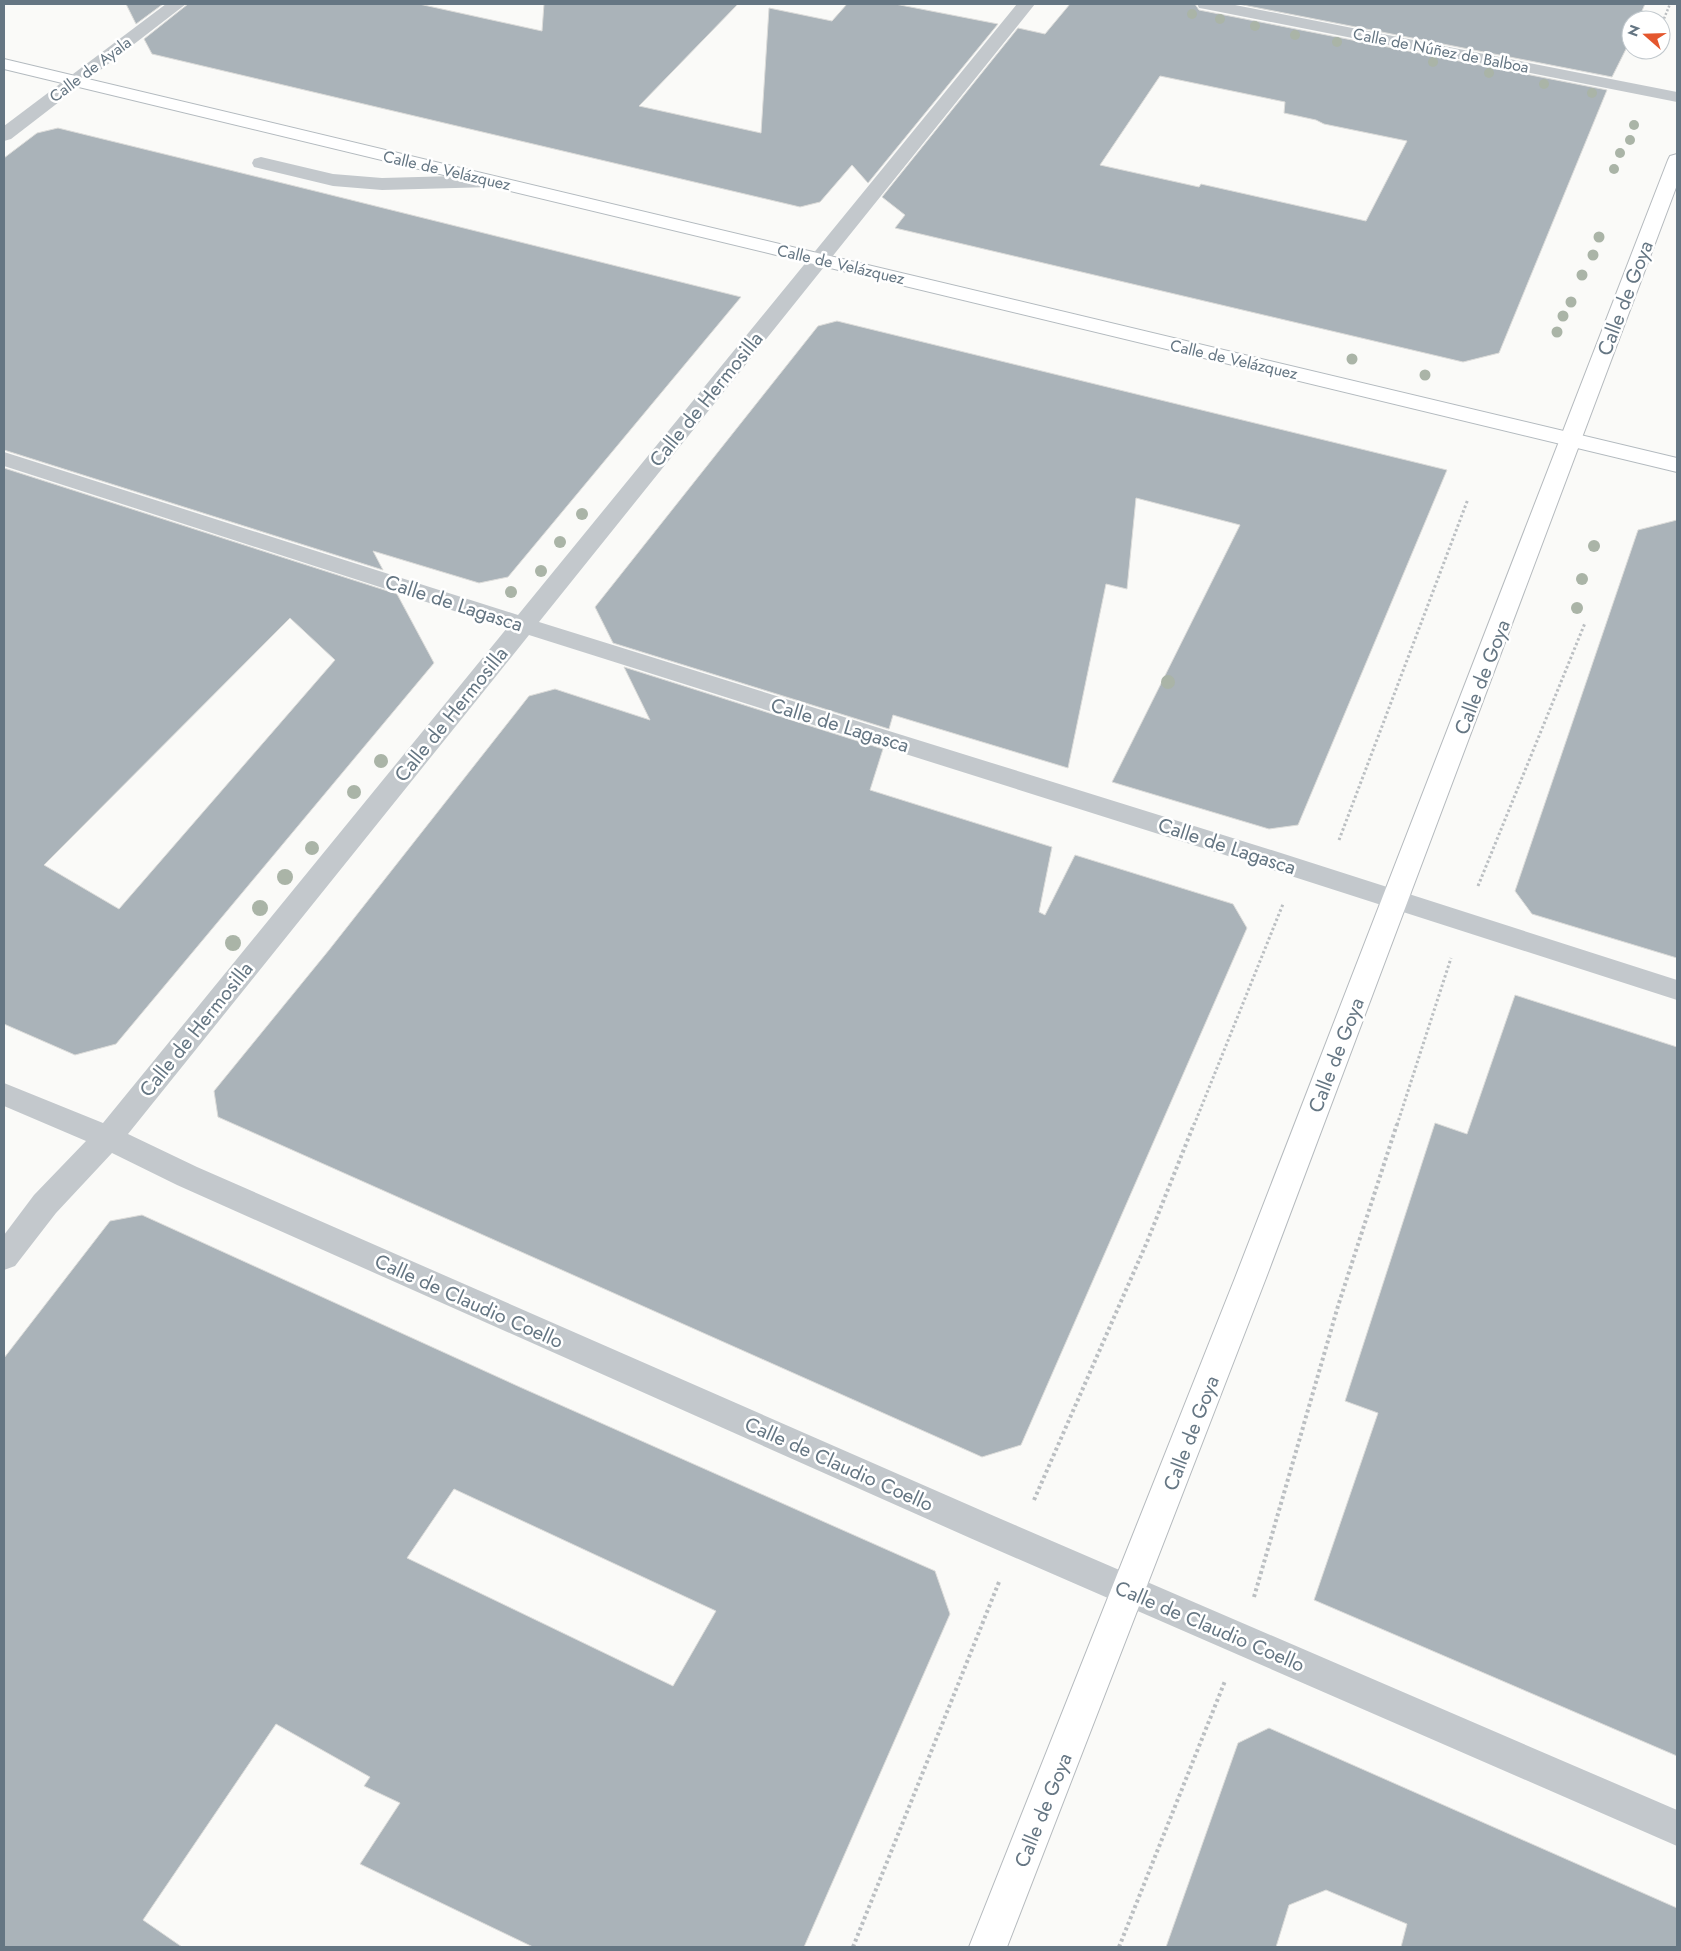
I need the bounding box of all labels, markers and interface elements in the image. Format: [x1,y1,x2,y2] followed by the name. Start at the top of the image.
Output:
[1621,10,1671,60] north arrow
[1351,22,1531,79] street label: Calle de Núñez de Balboa
[1622,22,1645,39] text: N
[45,31,136,108] street label: Calle de Ayala
[381,145,514,196] street label: Calle de Velázquez
[1590,236,1661,360] street label: Calle de Goya
[775,239,908,290] street label: Calle de Velázquez
[643,325,770,473] street label: Calle de Hermosilla
[1168,334,1301,385] street label: Calle de Velázquez
[381,568,527,639] street label: Calle de Lagasca
[1447,615,1518,739] street label: Calle de Goya
[388,640,515,788] street label: Calle de Hermosilla
[767,691,913,760] street label: Calle de Lagasca
[1154,811,1300,882] street label: Calle de Lagasca
[133,955,260,1103] street label: Calle de Hermosilla
[1301,993,1372,1117] street label: Calle de Goya
[370,1247,568,1356] street label: Calle de Claudio Coello
[1156,1371,1227,1495] street label: Calle de Goya
[740,1410,938,1519] street label: Calle de Claudio Coello
[1110,1573,1309,1680] street label: Calle de Claudio Coello
[1007,1749,1080,1872] street label: Calle de Goya

